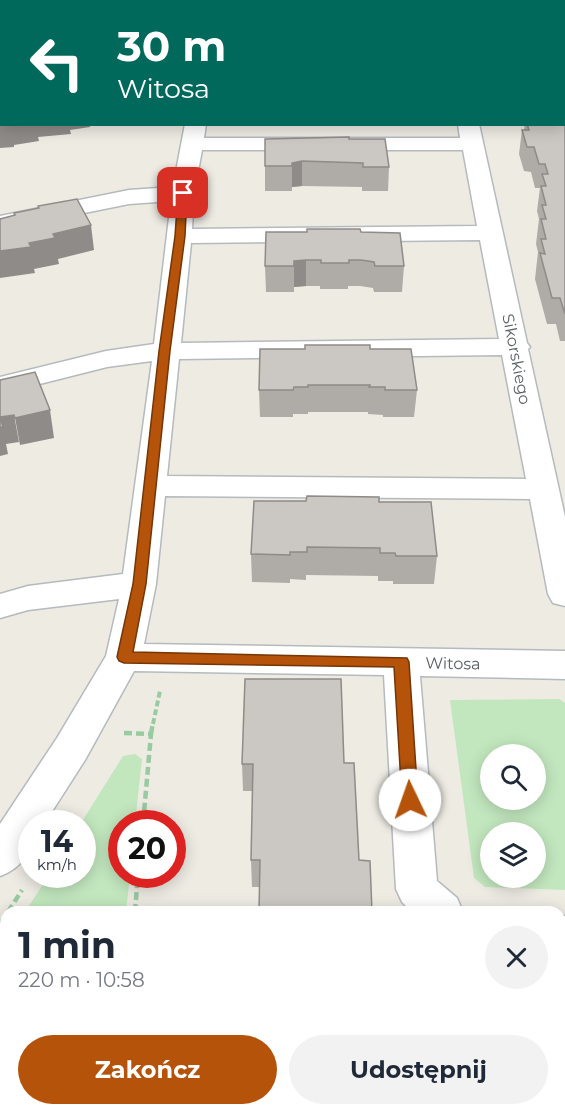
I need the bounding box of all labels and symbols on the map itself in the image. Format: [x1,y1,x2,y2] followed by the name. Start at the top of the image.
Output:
[157,167,208,218] pin
[498,312,535,406] street label: Sikorskiego
[425,654,481,673] street label: Witosa
[378,768,442,832] position arrow
[108,810,186,888] speed limit sign: 20

